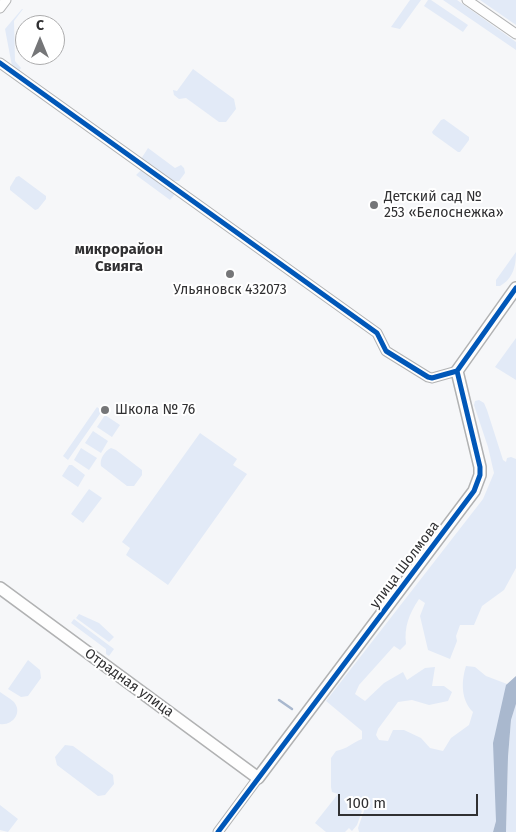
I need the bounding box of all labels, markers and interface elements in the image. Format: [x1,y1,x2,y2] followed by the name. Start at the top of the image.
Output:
[15,15,65,65] north arrow
[36,17,44,34] text: С
[384,189,504,222] place label: Детский сад № 253 «Белоснежка»
[368,199,380,211] marker: Детский сад № 253 «Белоснежка»
[75,241,163,276] district label: микрорайон Свияга
[224,268,236,280] marker: Ульяновск 432073
[173,282,287,298] place label: Ульяновск 432073
[115,402,195,418] place label: Школа № 76
[99,404,111,416] marker: Школа № 76
[367,518,443,612] street label: улица Шолмова
[81,645,177,721] street label: Отрадная улица
[341,784,481,816] scale bar
[346,794,386,812] text: 100 m

